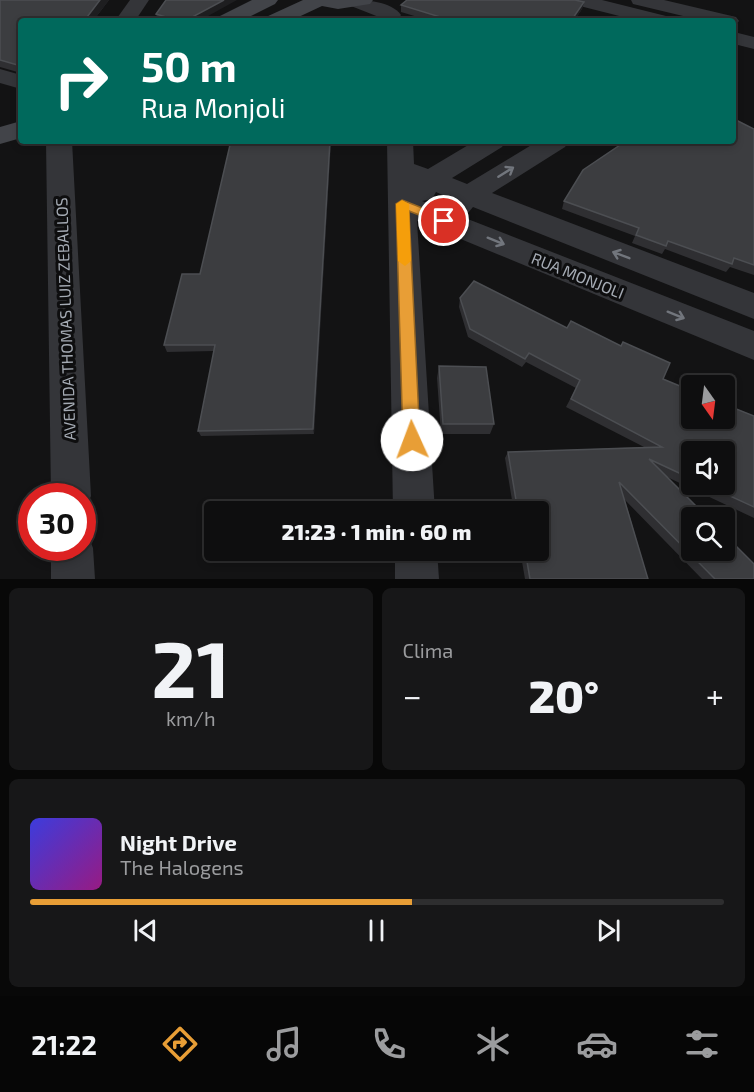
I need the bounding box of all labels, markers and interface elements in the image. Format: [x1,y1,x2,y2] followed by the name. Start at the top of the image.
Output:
[141,40,237,90] text: 50 m
[42,42,120,120] icon: right
[141,91,285,123] text: Rua Monjoli
[497,166,514,178] one-way arrow
[418,195,469,246] pin
[51,197,79,441] street label: AVENIDA THOMAS LUIZ ZEBALLOS
[427,204,460,237] icon: arrive
[486,237,504,248] one-way arrow
[529,248,627,302] street label: RUA MONJOLI
[612,249,631,260] one-way arrow
[666,310,685,321] one-way arrow
[681,375,735,429] north arrow
[681,375,735,561] map controls
[380,408,444,472] position arrow
[681,441,735,495] button: sound
[18,483,96,561] speed limit sign: 30
[681,507,735,561] button: search
[282,518,471,544] text: 21:23 · 1 min · 60 m
[151,620,230,714] text: 21
[403,638,453,662] text: Clima
[528,668,599,722] text: 20°
[403,675,422,715] text: −
[706,675,724,715] text: +
[166,706,216,730] text: km/h
[120,829,237,855] text: Night Drive
[120,855,244,879] text: The Halogens
[129,914,162,947] icon: previous
[360,914,393,947] icon: pause
[592,914,625,947] icon: next
[159,1023,201,1065] icon: directions
[263,1023,305,1065] icon: music
[368,1023,410,1065] icon: phone
[472,1023,514,1065] icon: climate
[576,1023,618,1065] icon: car
[681,1023,723,1065] icon: filters
[31,1028,97,1060] text: 21:22

